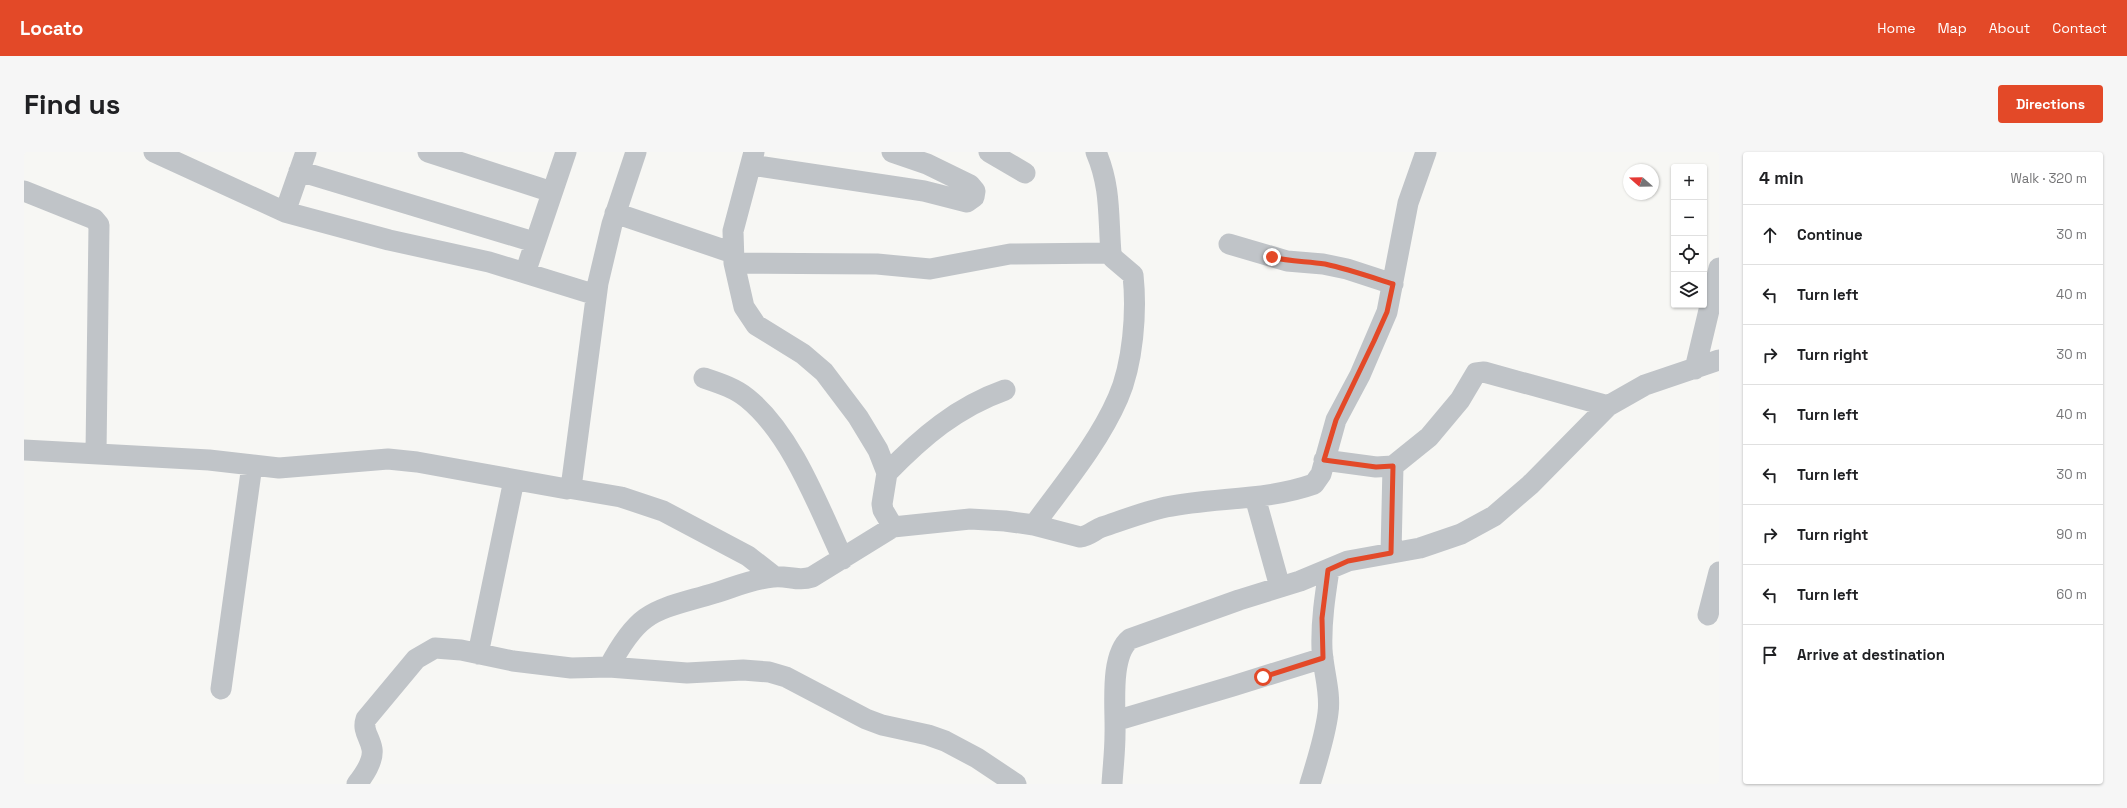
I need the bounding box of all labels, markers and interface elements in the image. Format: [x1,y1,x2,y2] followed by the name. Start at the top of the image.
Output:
[20,16,83,41] text: Locato
[1877,19,1915,37] text: Home
[1937,19,1967,37] text: Map
[1989,19,2030,37] text: About
[2052,19,2107,37] text: Contact
[1998,85,2103,123] button: Directions
[24,86,121,122] text: Find us
[1623,164,1659,200] north arrow
[1671,164,1707,308] map controls
[1671,164,1707,200] button: +
[1759,167,1804,189] text: 4 min
[2010,170,2087,187] text: Walk · 320 m
[1671,200,1707,236] button: −
[1759,224,1781,246] icon: ahead
[1797,225,1863,244] text: Continue
[2056,226,2087,243] text: 30 m
[1671,236,1707,272] button: locate
[1263,248,1281,266] route end
[1671,272,1707,308] button: layers
[1759,284,1781,306] icon: left
[1797,285,1859,304] text: Turn left
[2056,286,2087,303] text: 40 m
[1759,344,1781,366] icon: right
[1797,345,1868,364] text: Turn right
[2056,346,2087,363] text: 30 m
[1759,404,1781,426] icon: left
[1797,405,1859,424] text: Turn left
[2056,406,2087,423] text: 40 m
[1759,464,1781,486] icon: left
[1797,465,1859,484] text: Turn left
[2056,466,2087,483] text: 30 m
[1759,524,1781,546] icon: right
[1797,525,1868,544] text: Turn right
[2056,526,2087,543] text: 90 m
[1759,584,1781,606] icon: left
[1797,585,1859,604] text: Turn left
[2056,586,2087,603] text: 60 m
[1759,644,1781,666] icon: arrive
[1797,645,1945,664] text: Arrive at destination
[1254,668,1272,686] route start

